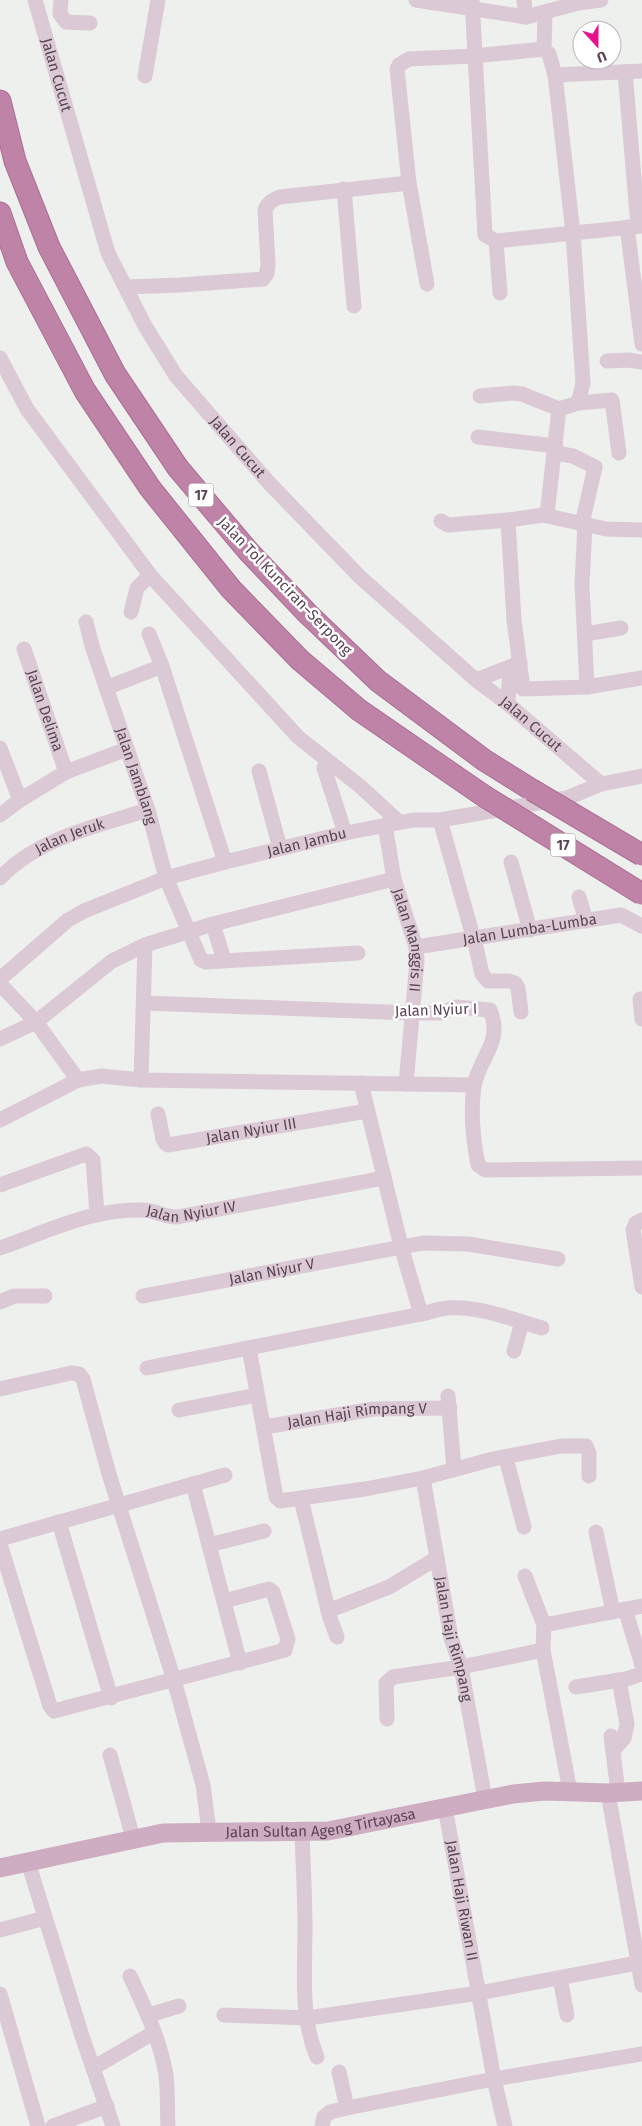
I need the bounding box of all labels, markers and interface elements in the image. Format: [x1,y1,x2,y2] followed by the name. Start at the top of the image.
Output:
[572,20,622,70] north arrow
[37,36,76,114] street label: Jalan Cucut
[594,47,609,66] text: U
[206,412,270,482] street label: Jalan Cucut
[188,484,214,506] road number: 17
[214,513,356,659] street label: Jalan Tol Kunciran–Serpong
[23,667,67,754] street label: Jalan Delima
[496,692,566,756] street label: Jalan Cucut
[111,725,161,827] street label: Jalan Jamblang
[32,815,107,858] street label: Jalan Jeruk
[265,824,348,861] street label: Jalan Jambu
[550,834,576,856] road number: 17
[389,886,426,993] street label: Jalan Manggis II
[461,910,598,949] street label: Jalan Lumba-Lumba
[394,1000,478,1020] street label: Jalan Nyiur I
[205,1114,298,1147] street label: Jalan Nyiur III
[145,1197,238,1226] street label: Jalan Nyiur IV
[227,1255,317,1289] street label: Jalan Niyur V
[286,1399,428,1432] street label: Jalan Haji Rimpang V
[431,1575,476,1703] street label: Jalan Haji Rimpang
[225,1805,417,1841] street label: Jalan Sultan Ageng Tirtayasa
[442,1839,482,1962] street label: Jalan Haji Riwan II

